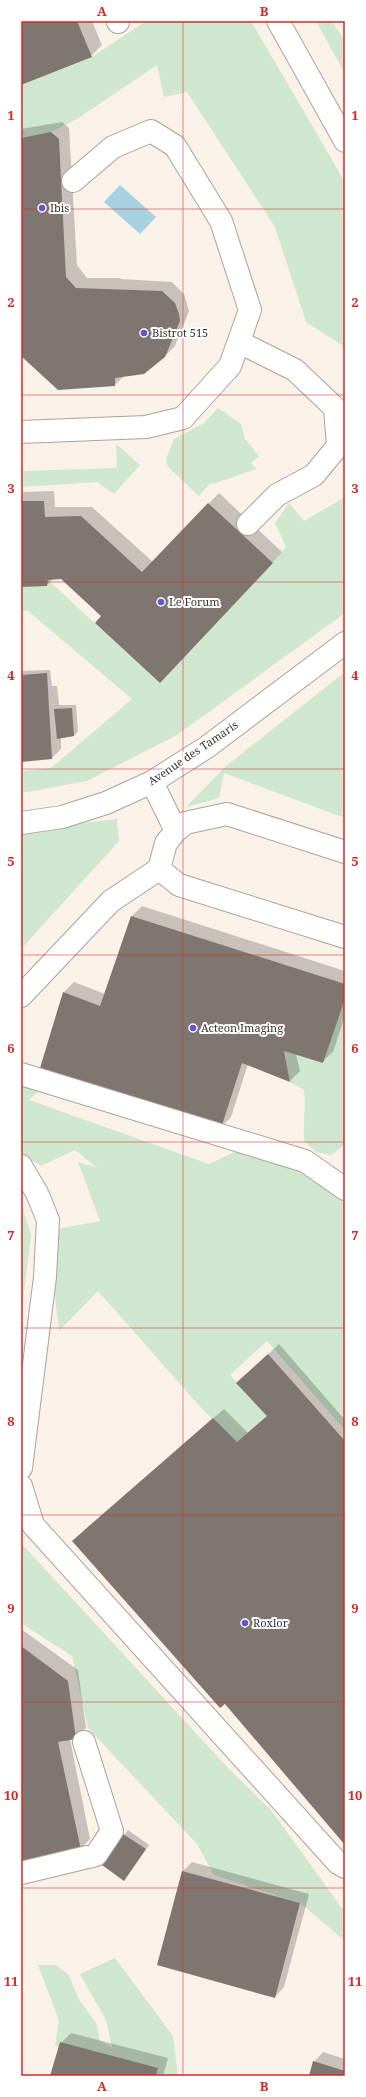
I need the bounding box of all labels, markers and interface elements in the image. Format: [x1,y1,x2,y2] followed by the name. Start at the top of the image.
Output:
[97,2,107,20] text: A
[260,2,269,20] text: B
[7,106,15,124] text: 1
[351,106,359,124] text: 1
[50,200,69,215] place label: Ibis
[37,203,47,213] marker: Ibis
[7,293,15,311] text: 2
[351,293,359,311] text: 2
[152,325,208,340] place label: Bistrot 515
[139,328,149,338] marker: Bistrot 515
[7,479,15,497] text: 3
[351,479,359,497] text: 3
[169,594,220,609] place label: Le Forum
[156,597,166,607] marker: Le Forum
[7,666,15,684] text: 4
[351,666,359,684] text: 4
[145,717,241,788] street label: Avenue des Tamaris
[7,852,15,870] text: 5
[351,852,359,870] text: 5
[201,1020,283,1035] place label: Acteon Imaging
[188,1023,198,1033] marker: Acteon Imaging
[7,1039,15,1057] text: 6
[351,1039,359,1057] text: 6
[7,1226,15,1244] text: 7
[351,1226,359,1244] text: 7
[7,1412,15,1430] text: 8
[351,1412,359,1430] text: 8
[7,1599,15,1617] text: 9
[351,1599,359,1617] text: 9
[253,1615,289,1630] place label: Roxlor
[240,1618,250,1628] marker: Roxlor
[4,1786,18,1804] text: 10
[348,1786,362,1804] text: 10
[4,1972,18,1990] text: 11
[348,1972,362,1990] text: 11
[97,2077,107,2095] text: A
[260,2077,269,2095] text: B

